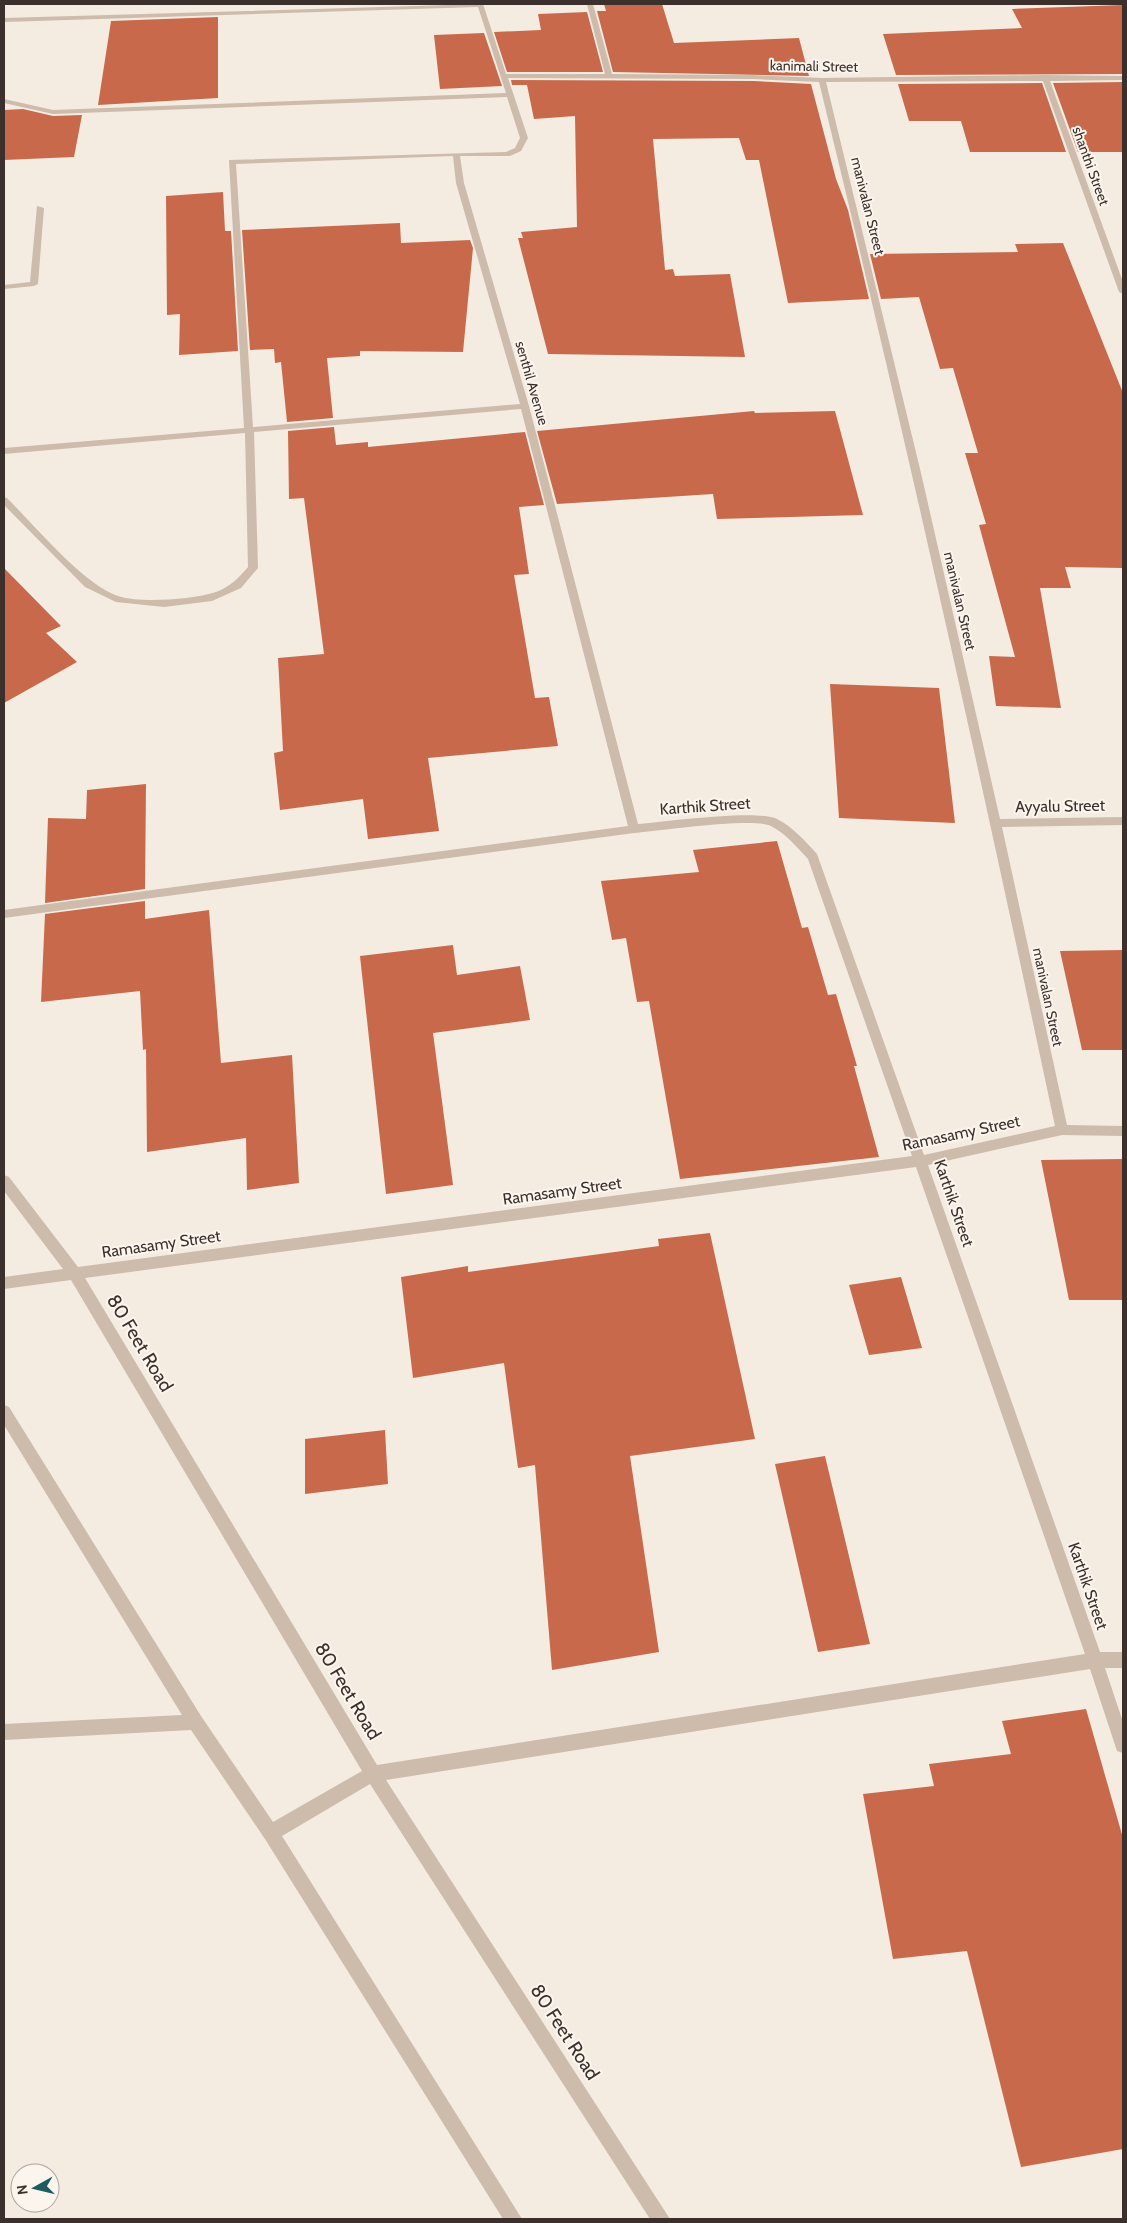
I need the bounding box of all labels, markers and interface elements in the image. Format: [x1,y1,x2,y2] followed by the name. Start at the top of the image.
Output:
[770,56,858,76] street label: kanimali Street
[1068,124,1114,208] street label: shanthi Street
[847,155,889,257] street label: manivalan Street
[511,339,553,427] street label: senthil Avenue
[940,550,980,652] street label: manivalan Street
[659,793,752,819] street label: Karthik Street
[1015,796,1106,816] street label: Ayyalu Street
[1029,946,1067,1048] street label: manivalan Street
[900,1111,1022,1155] street label: Ramasamy Street
[930,1157,978,1250] street label: Karthik Street
[501,1173,623,1209] street label: Ramasamy Street
[100,1226,222,1262] street label: Ramasamy Street
[102,1290,178,1396] street label: 80 Feet Road
[1064,1540,1112,1633] street label: Karthik Street
[310,1638,386,1744] street label: 80 Feet Road
[526,1980,604,2084] street label: 80 Feet Road
[10,2163,60,2213] north arrow
[13,2184,32,2196] text: N

